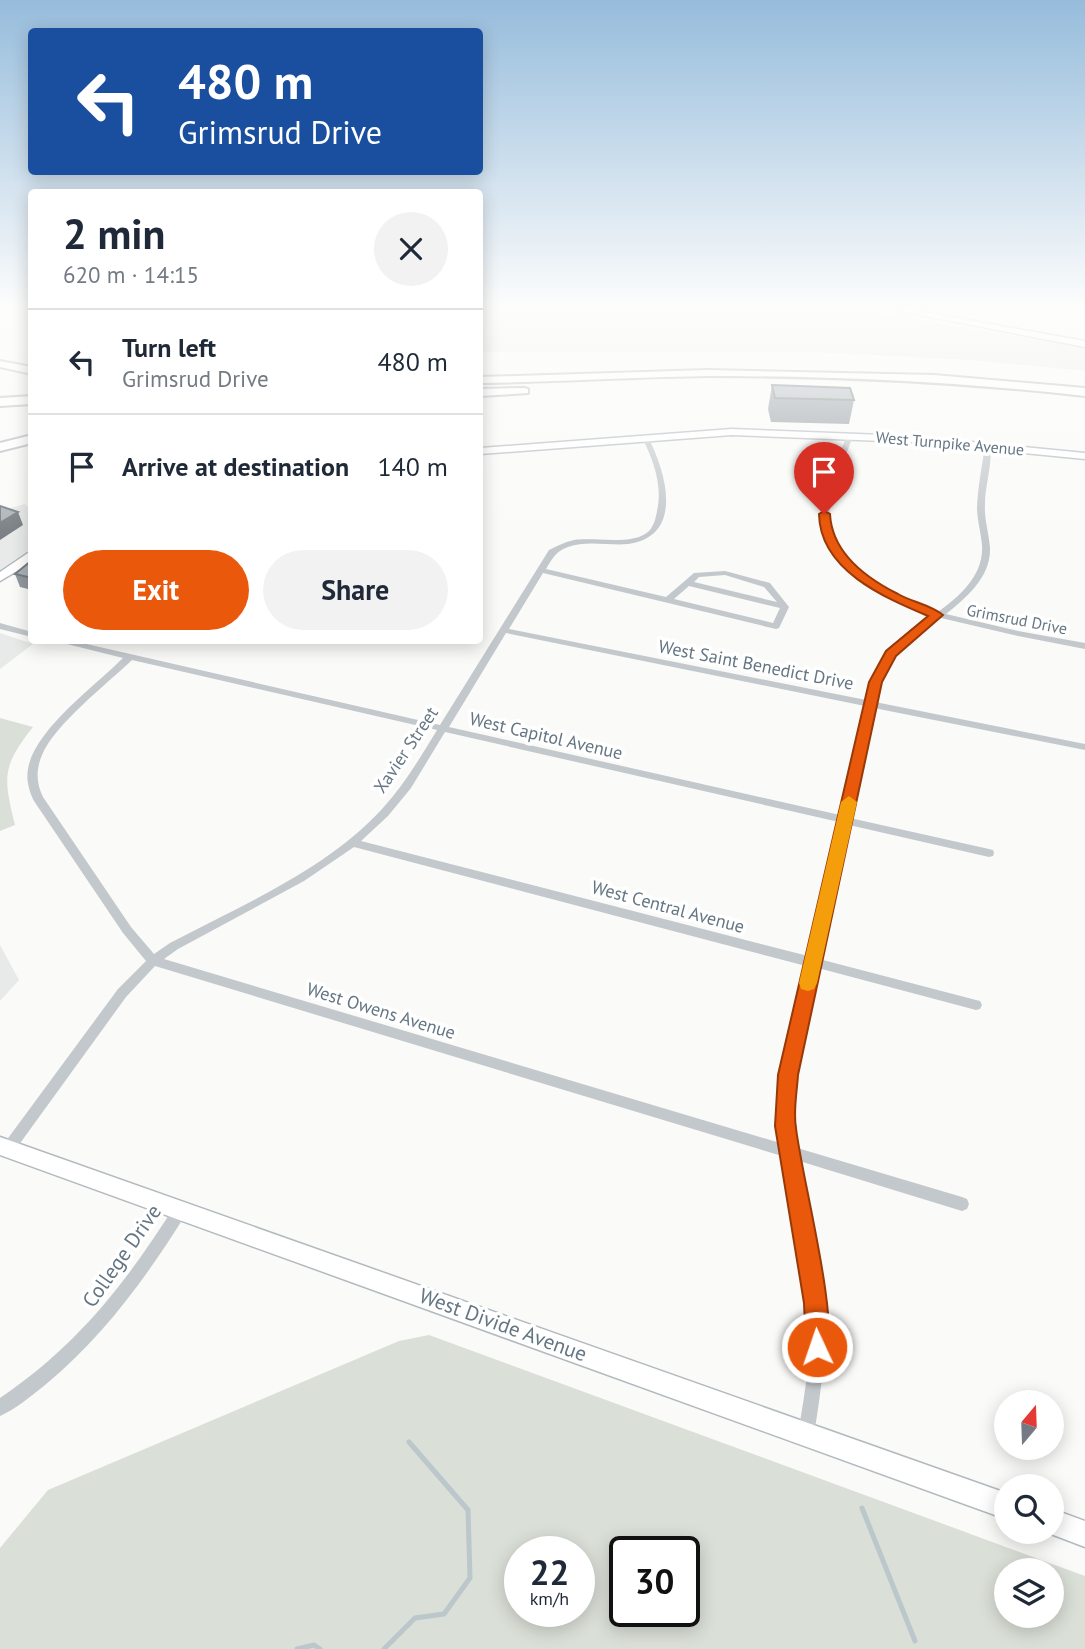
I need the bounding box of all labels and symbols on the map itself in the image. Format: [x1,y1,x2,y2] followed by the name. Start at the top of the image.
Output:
[875,427,1025,459] street label: West Turnpike Avenue
[794,442,854,514] pin
[965,599,1069,639] street label: Grimsrud Drive
[657,634,856,695] street label: West Saint Benedict Drive
[368,702,443,797] street label: Xavier Street
[467,707,625,764] street label: West Capitol Avenue
[589,875,747,938] street label: West Central Avenue
[304,977,458,1044] street label: West Owens Avenue
[76,1199,167,1313] street label: College Drive
[416,1282,591,1367] street label: West Divide Avenue
[780,1310,854,1384] position arrow
[994,1390,1064,1460] north arrow
[609,1536,700,1627] speed limit sign: 30

